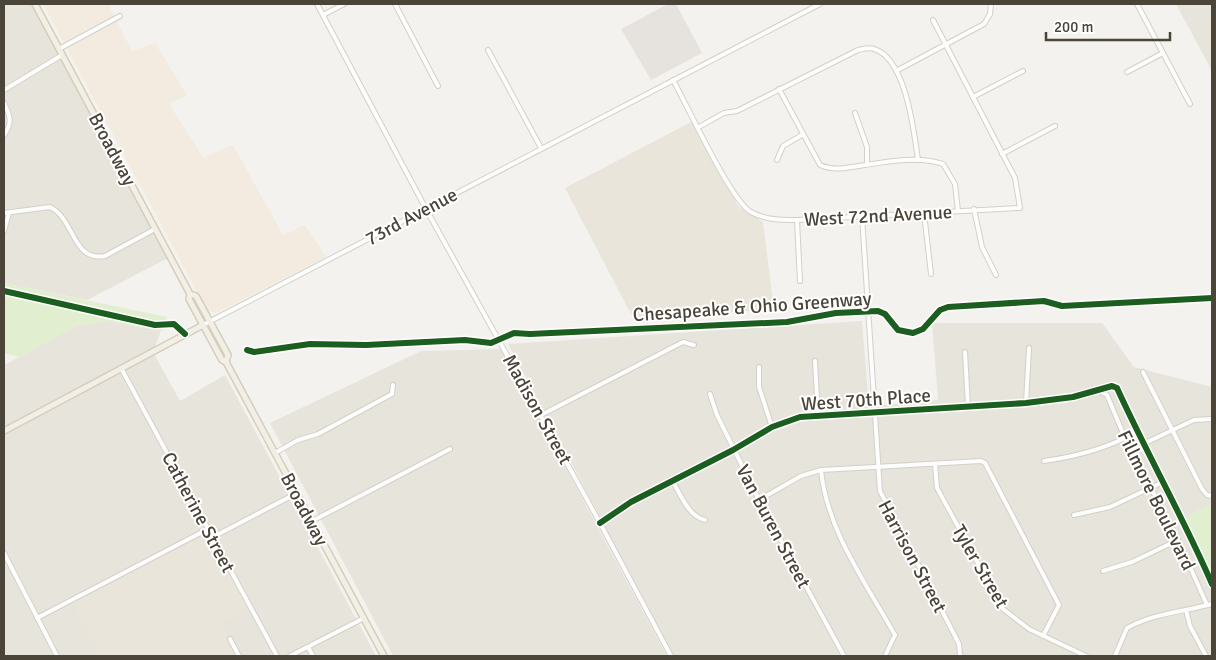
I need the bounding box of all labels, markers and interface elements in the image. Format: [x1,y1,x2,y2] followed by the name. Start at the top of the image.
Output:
[1046,10,1170,42] scale bar
[1054,18,1094,36] text: 200 m
[83,109,141,190] street label: Broadway
[361,183,462,251] street label: 73rd Avenue
[803,200,953,232] street label: West 72nd Avenue
[632,287,872,327] street label: Chesapeake & Ohio Greenway
[497,350,577,469] street label: Madison Street
[800,383,932,417] street label: West 70th Place
[1112,426,1200,574] street label: Fillmore Boulevard
[156,448,240,577] street label: Catherine Street
[730,461,816,593] street label: Van Buren Street
[275,469,333,550] street label: Broadway
[872,496,952,617] street label: Harrison Street
[947,520,1014,613] street label: Tyler Street

